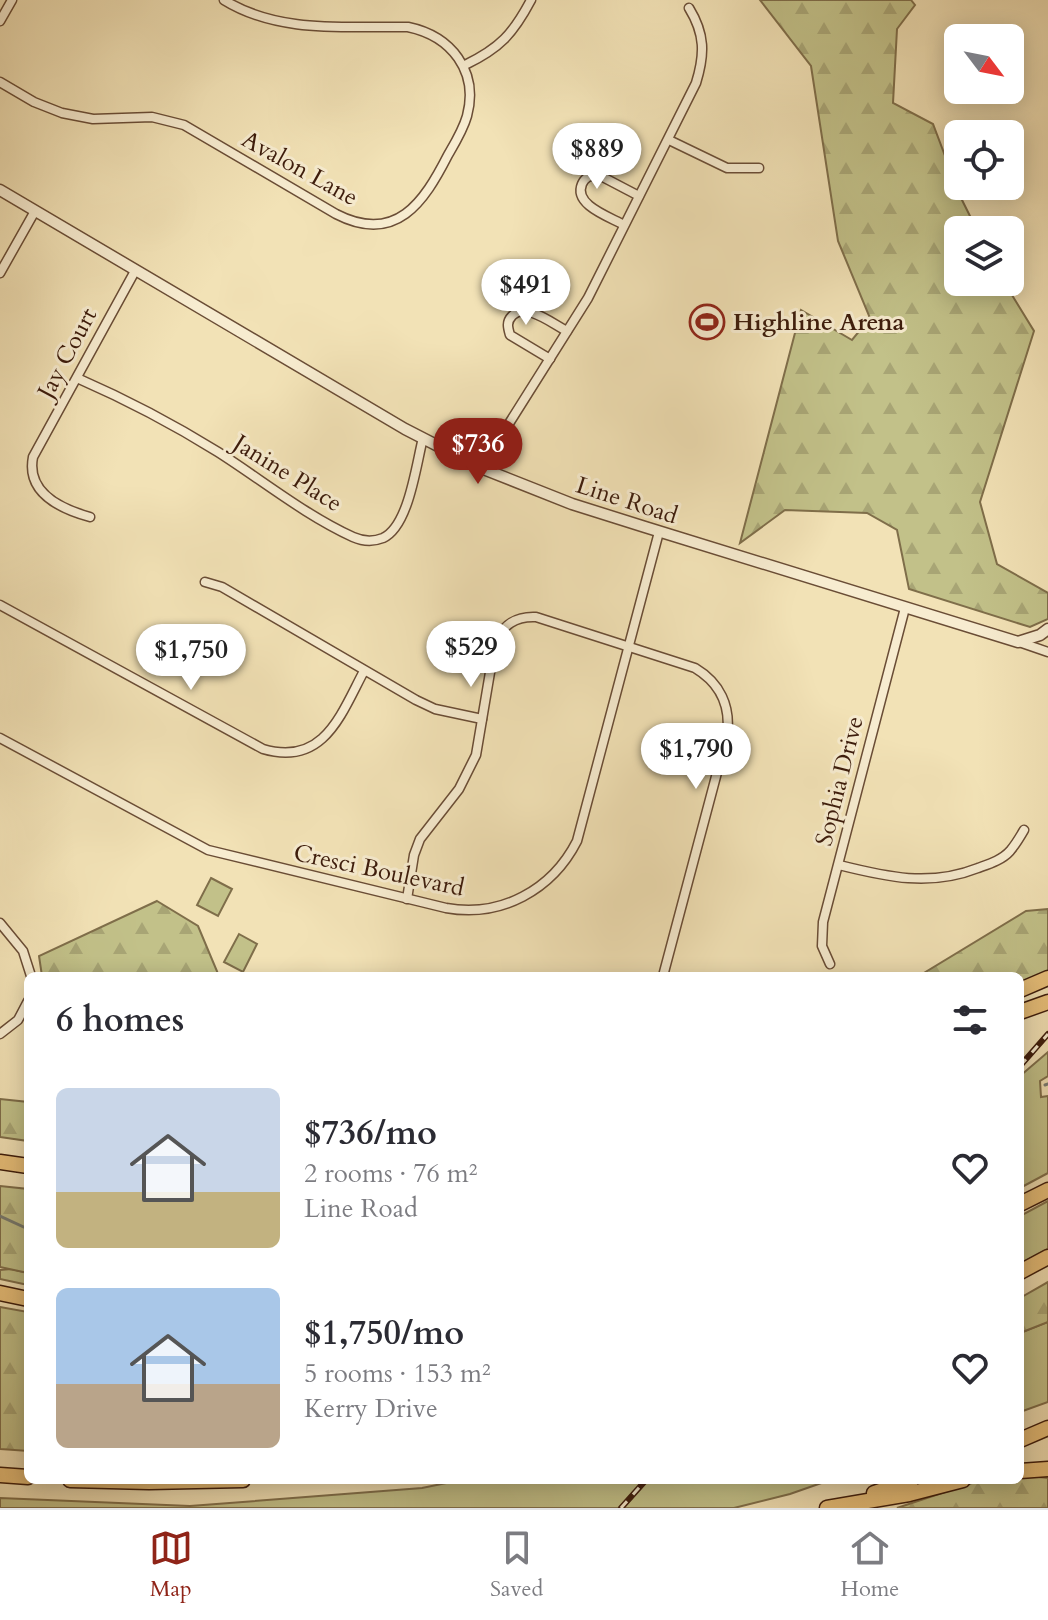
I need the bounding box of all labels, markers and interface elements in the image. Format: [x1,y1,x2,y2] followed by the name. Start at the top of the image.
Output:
[944,24,1024,104] north arrow
[944,24,1024,296] map controls
[944,120,1024,200] button: locate
[236,123,364,214] street label: Avalon Lane
[550,123,644,191] pin: $889
[570,131,624,166] text: $889
[944,216,1024,296] button: layers
[479,259,573,327] pin: $491
[499,267,553,302] text: $491
[28,302,105,407] street label: Jay Court
[688,303,726,341] sports icon: Highline Arena
[733,306,905,339] place label: Highline Arena
[431,418,525,486] pin: $736
[225,425,348,520] street label: Janine Place
[451,426,505,461] text: $736
[572,469,682,532] street label: Line Road
[424,621,518,689] pin: $529
[126,624,256,692] pin: $1,750
[444,629,498,664] text: $529
[154,632,228,667] text: $1,750
[807,713,872,849] street label: Sophia Drive
[631,723,761,791] pin: $1,790
[659,731,733,766] text: $1,790
[291,836,467,905] street label: Cresci Boulevard
[56,997,184,1043] text: 6 homes
[948,998,992,1042] icon: filters
[304,1110,437,1156] text: $736/mo
[120,1120,216,1216] icon: home
[948,1146,992,1190] icon: heart
[304,1156,477,1191] text: 2 rooms · 76 m²
[304,1191,418,1226] text: Line Road
[304,1310,464,1356] text: $1,750/mo
[120,1320,216,1416] icon: home
[948,1346,992,1390] icon: heart
[304,1356,491,1391] text: 5 rooms · 153 m²
[304,1391,438,1426] text: Kerry Drive
[149,1526,193,1604] tab: Map
[490,1526,543,1604] tab: Saved
[840,1526,899,1604] tab: Home

